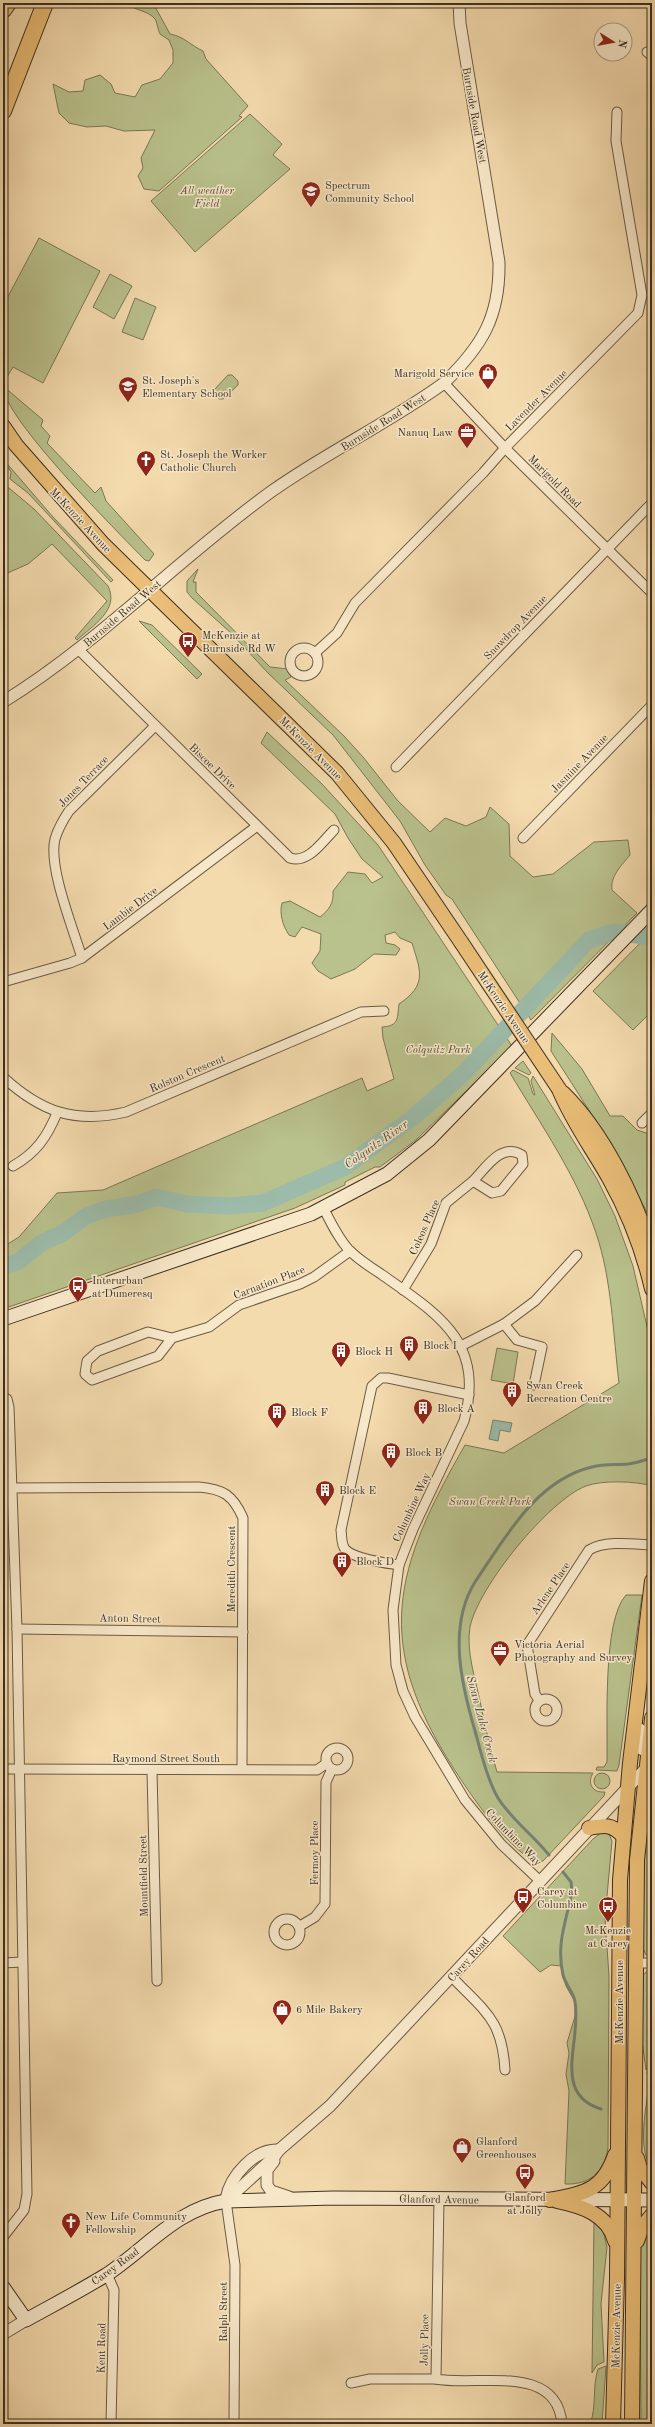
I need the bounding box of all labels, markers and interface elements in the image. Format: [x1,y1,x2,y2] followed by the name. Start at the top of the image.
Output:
[593,22,633,62] north arrow
[615,38,628,49] text: N
[460,66,487,164] street label: Burnside Road West
[300,180,322,208] school or university icon: Spectrum Community School
[325,181,414,205] place label: Spectrum Community School
[179,186,234,210] park label: All weather Field
[477,362,499,390] shop icon: Marigold Service
[504,368,570,434] street label: Lavender Avenue
[394,369,474,380] place label: Marigold Service
[117,375,139,403] school or university icon: St. Joseph's Elementary School
[142,376,232,400] place label: St. Joseph's Elementary School
[340,393,428,454] street label: Burnside Road West
[456,421,478,449] office icon: Nanuq Law
[398,428,453,439] place label: Nanuq Law
[135,449,157,477] church icon: St. Joseph the Worker Catholic Church
[160,450,267,474] place label: St. Joseph the Worker Catholic Church
[525,453,583,511] street label: Marigold Road
[47,486,113,556] street label: McKenzie Avenue
[82,579,164,650] street label: Burnside Road West
[482,593,550,663] street label: Snowdrop Avenue
[177,630,199,658] bus stop icon: McKenzie at Burnside Rd W
[202,631,276,655] place label: McKenzie at Burnside Rd W
[276,715,344,783] street label: McKenzie Avenue
[549,733,611,796] street label: Jasmine Avenue
[187,742,237,792] street label: Biscoe Drive
[57,754,111,810] street label: Jones Terrace
[102,885,160,933] street label: Lambie Drive
[475,970,531,1046] street label: McKenzie Avenue
[405,1045,471,1056] park label: Colquitz Park
[148,1053,227,1095] street label: Rolston Crescent
[343,1118,411,1171] water label: Colquitz River
[408,1198,443,1257] street label: Coleos Place
[232,1265,307,1302] street label: Carnation Place
[67,1275,89,1303] bus stop icon: Interurban at Dumeresq
[92,1276,153,1300] place label: Interurban at Dumeresq
[398,1334,420,1362] building icon: Block I
[330,1340,352,1368] building icon: Block H
[423,1341,457,1352] place label: Block I
[355,1347,394,1358] place label: Block H
[501,1380,523,1408] building icon: Swan Creek Recreation Centre
[526,1381,612,1405] place label: Swan Creek Recreation Centre
[412,1397,434,1425] building icon: Block A
[266,1401,288,1429] building icon: Block F
[437,1404,476,1415] place label: Block A
[291,1408,328,1419] place label: Block F
[380,1441,402,1469] building icon: Block B
[405,1448,442,1459] place label: Block B
[392,1471,433,1544] street label: Columbine Way
[314,1479,336,1507] building icon: Block E
[339,1486,376,1497] place label: Block E
[449,1497,532,1508] park label: Swan Creek Park
[227,1525,238,1612] street label: Meredith Crescent
[331,1550,353,1578] building icon: Block D
[356,1557,395,1568] place label: Block D
[530,1561,573,1617] street label: Arlene Place
[99,1613,161,1626] street label: Anton Street
[489,1639,511,1667] office icon: Victoria Aerial Photography and Survey
[514,1640,632,1664] place label: Victoria Aerial Photography and Survey
[464,1674,499,1765] water label: Swan Lake Creek
[112,1754,220,1765] street label: Raymond Street South
[483,1807,543,1869] street label: Columbine Way
[310,1820,321,1886] street label: Fermoy Place
[138,1835,151,1917] street label: Mountfield Street
[512,1886,534,1914] bus stop icon: Carey at Columbine
[537,1887,587,1911] place label: Carey at Columbine
[597,1895,619,1923] bus stop icon: McKenzie at Carey
[585,1926,631,1950] place label: McKenzie at Carey
[446,1935,492,1984] street label: Carey Road
[615,1960,626,2044] street label: McKenzie Avenue
[271,1998,293,2026] shop icon: 6 Mile Bakery
[296,2005,363,2016] place label: 6 Mile Bakery
[451,2136,473,2164] shop icon: Glanford Greenhouses
[476,2137,537,2161] place label: Glanford Greenhouses
[514,2162,536,2190] bus stop icon: Glanford at Jolly
[504,2193,546,2217] place label: Glanford at Jolly
[399,2194,479,2207] street label: Glanford Avenue
[60,2211,82,2239] church icon: New Life Community Fellowship
[85,2212,187,2236] place label: New Life Community Fellowship
[90,2246,142,2288] street label: Carey Road
[219,2282,230,2342] street label: Ralph Street
[611,2284,624,2368] street label: McKenzie Avenue
[420,2314,431,2366] street label: Jolly Place
[97,2322,108,2374] street label: Kent Road

